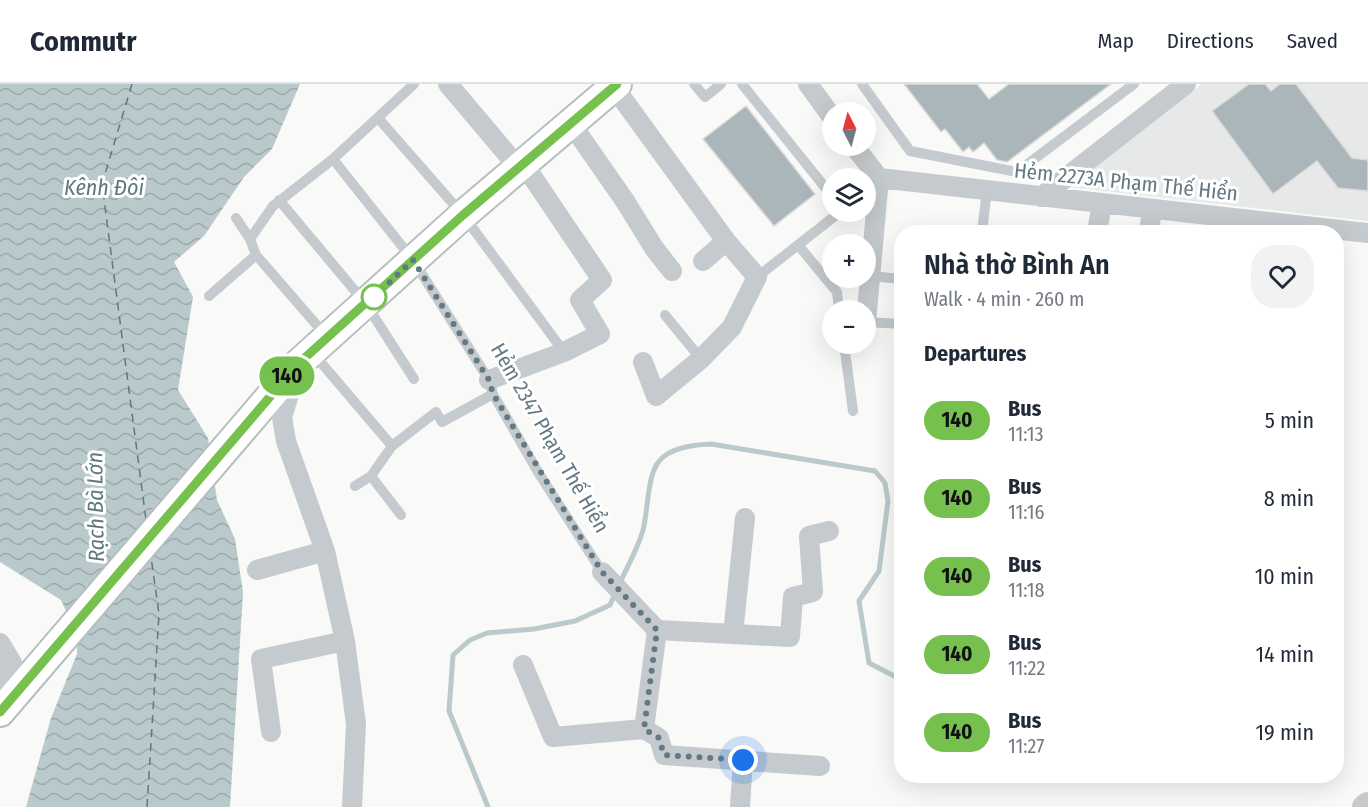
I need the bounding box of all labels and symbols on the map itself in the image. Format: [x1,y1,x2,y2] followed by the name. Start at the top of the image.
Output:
[822,102,876,156] north arrow
[1013,157,1239,207] street label: Hẻm 2273A Phạm Thế Hiển
[64,174,144,201] water label: Kênh Đôi
[361,284,387,310] unlabelled marker
[485,339,615,537] street label: Hẻm 2347 Phạm Thế Hiển
[252,356,322,396] line badge: 140
[81,452,110,562] water label: Rạch Bà Lớn
[728,745,758,775] your location

